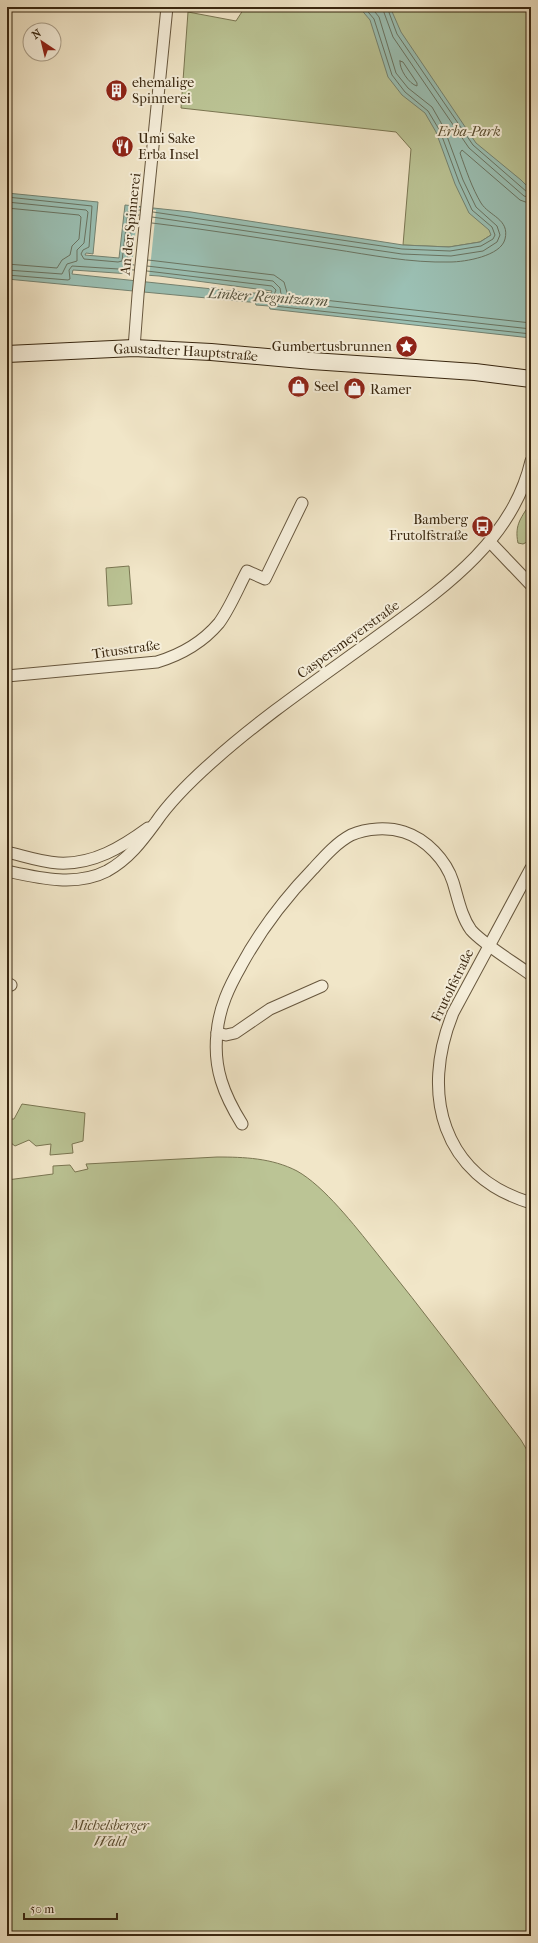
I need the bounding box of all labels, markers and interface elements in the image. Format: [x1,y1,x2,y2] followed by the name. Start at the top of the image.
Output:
[22,22,62,62] north arrow
[29,26,44,42] text: N
[132,74,194,107] place label: ehemalige Spinnerei
[104,77,130,103] building icon: ehemalige Spinnerei
[437,123,500,140] park label: Erba-Park
[138,130,199,163] place label: Umi Sake Erba Insel
[110,133,136,159] restaurant icon: Umi Sake Erba Insel
[117,172,144,277] street label: An der Spinnerei
[206,284,329,310] water label: Linker Regnitzarm
[394,333,420,359] place icon: Gumbertusbrunnen
[272,338,392,355] place label: Gumbertusbrunnen
[113,340,259,365] street label: Gaustadter Hauptstraße
[285,373,311,399] shop icon: Seel
[342,376,368,402] shop icon: Ramer
[314,378,339,395] place label: Seel
[370,381,411,398] place label: Ramer
[389,511,469,544] place label: Bamberg Frutolfstraße
[470,514,496,540] bus stop icon: Bamberg Frutolfstraße
[294,597,403,682] street label: Caspersmeyerstraße
[91,636,161,663] street label: Titusstraße
[427,946,477,1024] street label: Frutolfstraße
[70,1817,151,1850] park label: Michelsberger Wald
[24,1895,117,1921] scale bar
[30,1902,54,1916] text: 50 m

